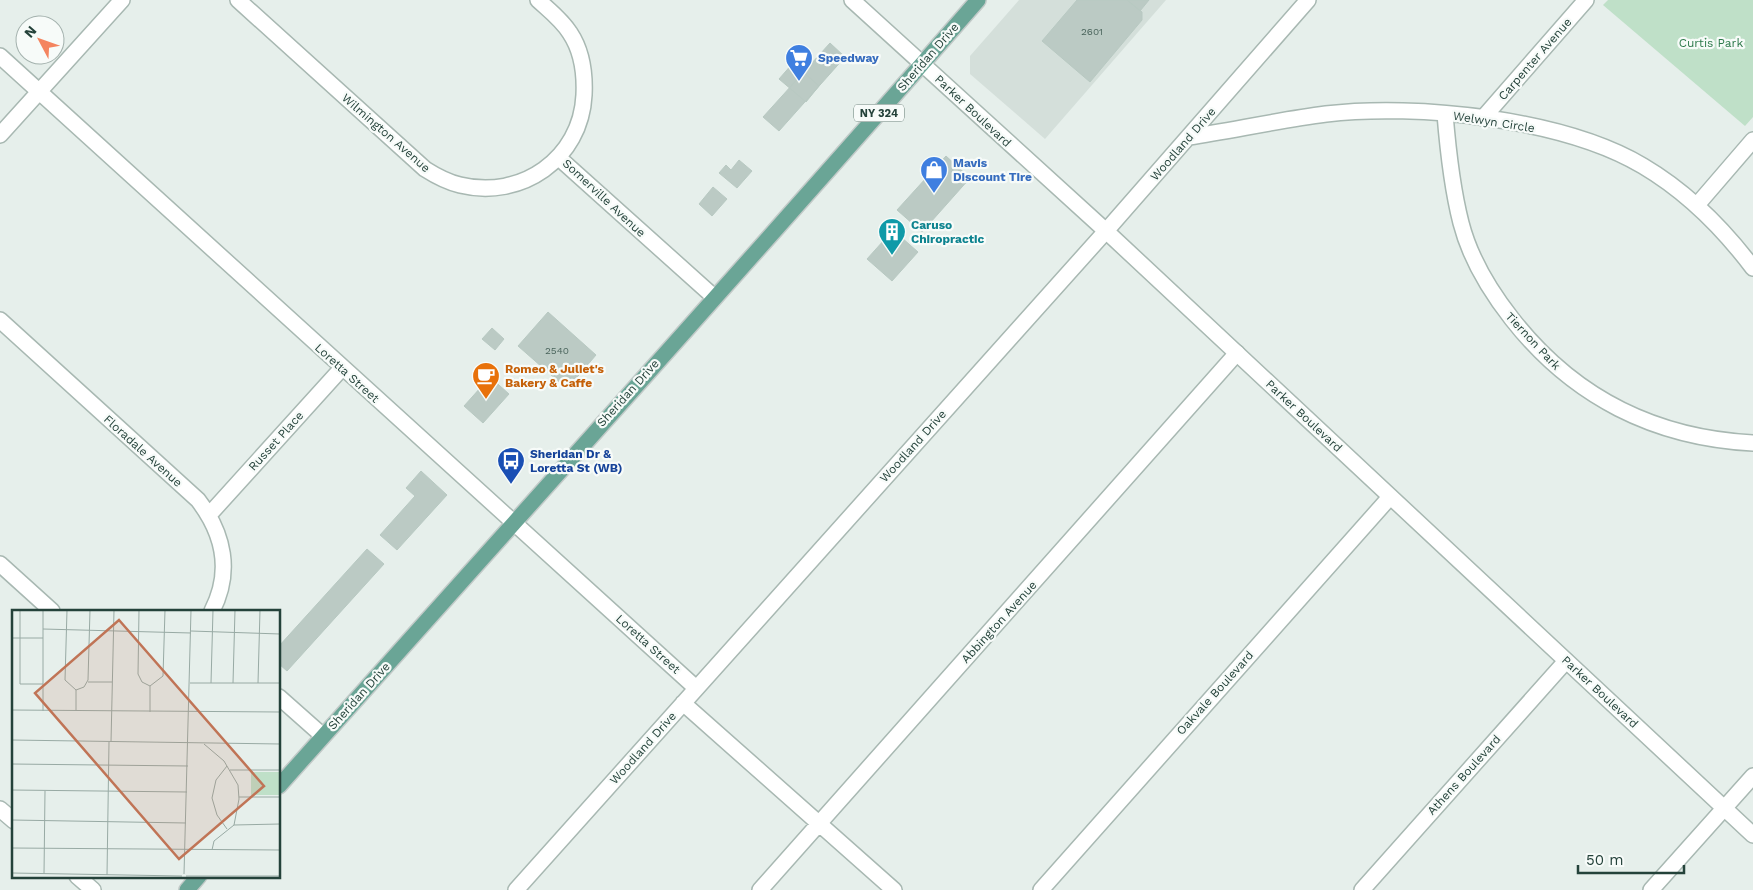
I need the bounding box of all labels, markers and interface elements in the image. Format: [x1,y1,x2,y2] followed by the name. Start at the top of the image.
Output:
[15,15,65,65] north arrow
[1495,15,1575,103] street label: Carpenter Avenue
[895,20,961,94] street label: Sheridan Drive
[21,22,40,41] text: N
[1081,26,1103,37] house number: 2601
[1679,36,1744,50] park label: Curtis Park
[784,43,814,82] supermarket icon: Speedway
[818,51,879,65] place label: Speedway
[932,72,1014,150] street label: Parker Boulevard
[339,91,433,175] street label: Wilmington Avenue
[1147,104,1219,183] street label: Woodland Drive
[854,105,904,122] road number: NY 324
[1452,109,1536,135] street label: Welwyn Circle
[919,155,949,194] shop icon: Mavis Discount Tire
[560,156,648,240] street label: Somerville Avenue
[953,156,1032,184] place label: Mavis Discount Tire
[877,217,907,256] building icon: Caruso Chiropractic
[911,218,984,246] place label: Caruso Chiropractic
[1503,309,1563,373] street label: Tiernon Park
[312,340,382,406] street label: Loretta Street
[545,345,569,356] house number: 2540
[594,356,662,430] street label: Sheridan Drive
[471,361,501,400] cafe icon: Romeo & Juliet's Bakery & Caffe
[505,362,605,390] place label: Romeo & Juliet's Bakery & Caffe
[1263,377,1345,455] street label: Parker Boulevard
[877,407,949,485] street label: Woodland Drive
[246,408,306,474] street label: Russet Place
[101,412,185,490] street label: Floradale Avenue
[496,446,526,485] bus stop icon: Sheridan Dr & Loretta St (WB)
[530,447,623,475] place label: Sheridan Dr & Loretta St (WB)
[958,578,1040,666] street label: Abbington Avenue
[12,610,280,878] inset map
[613,611,683,677] street label: Loretta Street
[1174,648,1256,738] street label: Oakvale Boulevard
[1559,653,1641,731] street label: Parker Boulevard
[325,659,393,733] street label: Sheridan Drive
[607,709,679,787] street label: Woodland Drive
[1424,732,1504,818] street label: Athens Boulevard
[1578,842,1684,874] scale bar
[1586,851,1623,869] text: 50 m

